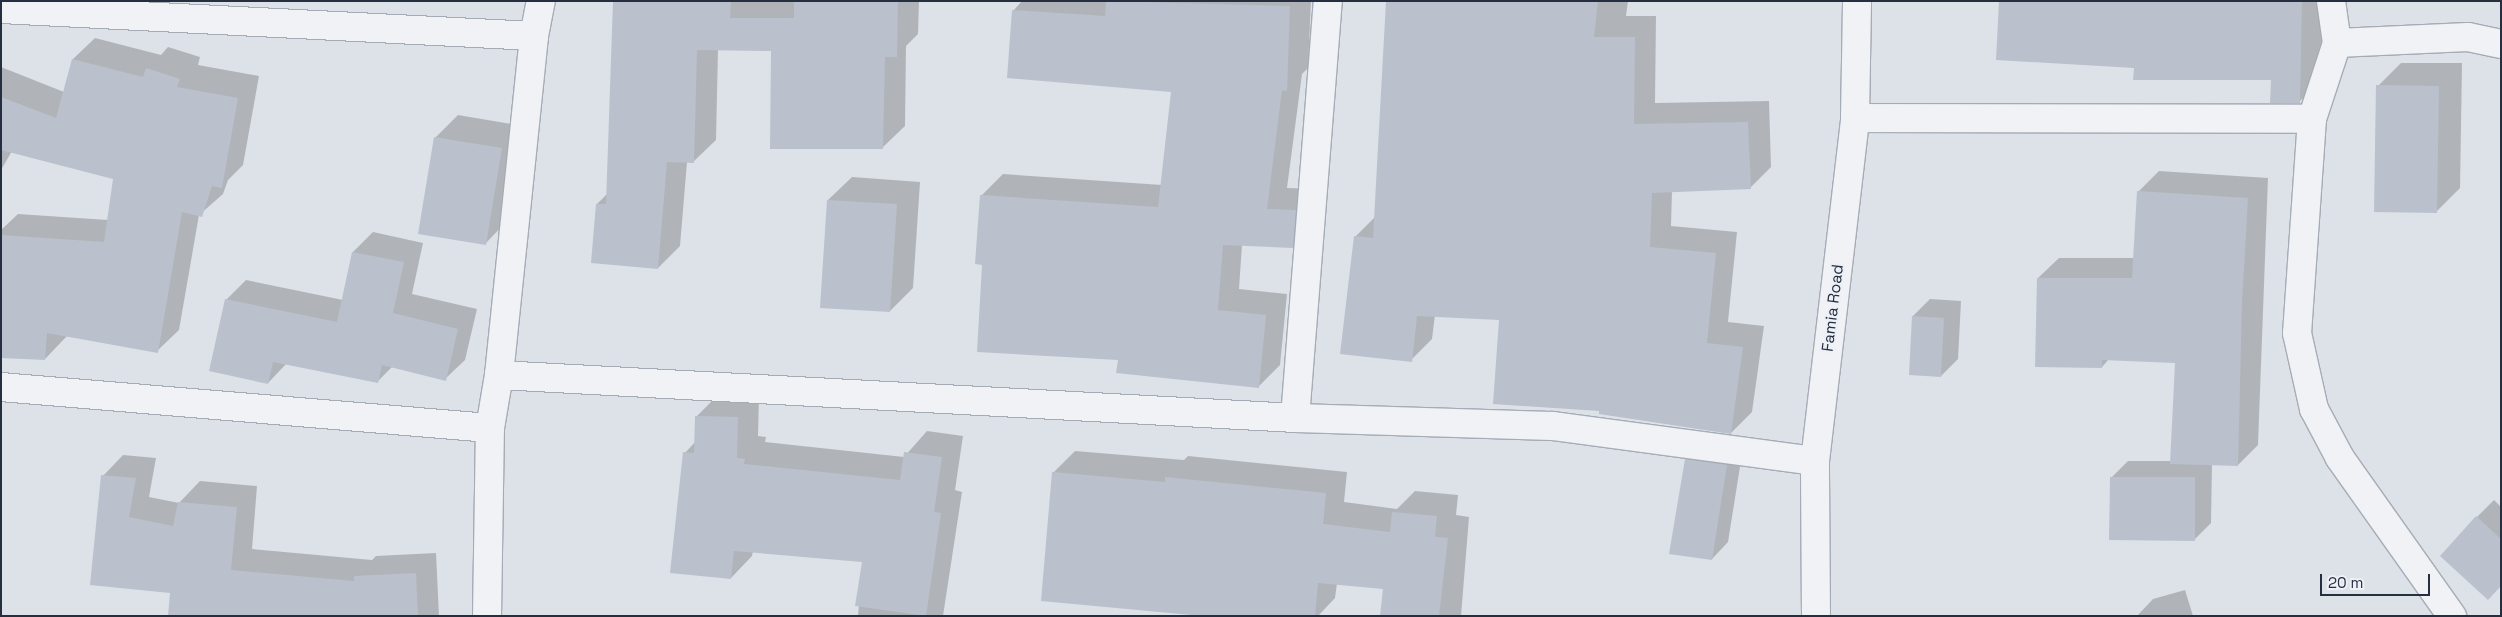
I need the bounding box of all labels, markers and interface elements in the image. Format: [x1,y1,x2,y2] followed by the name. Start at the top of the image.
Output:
[1818,263,1848,353] street label: Famia Road
[2322,564,2432,596] scale bar
[2328,573,2363,592] text: 20 m

